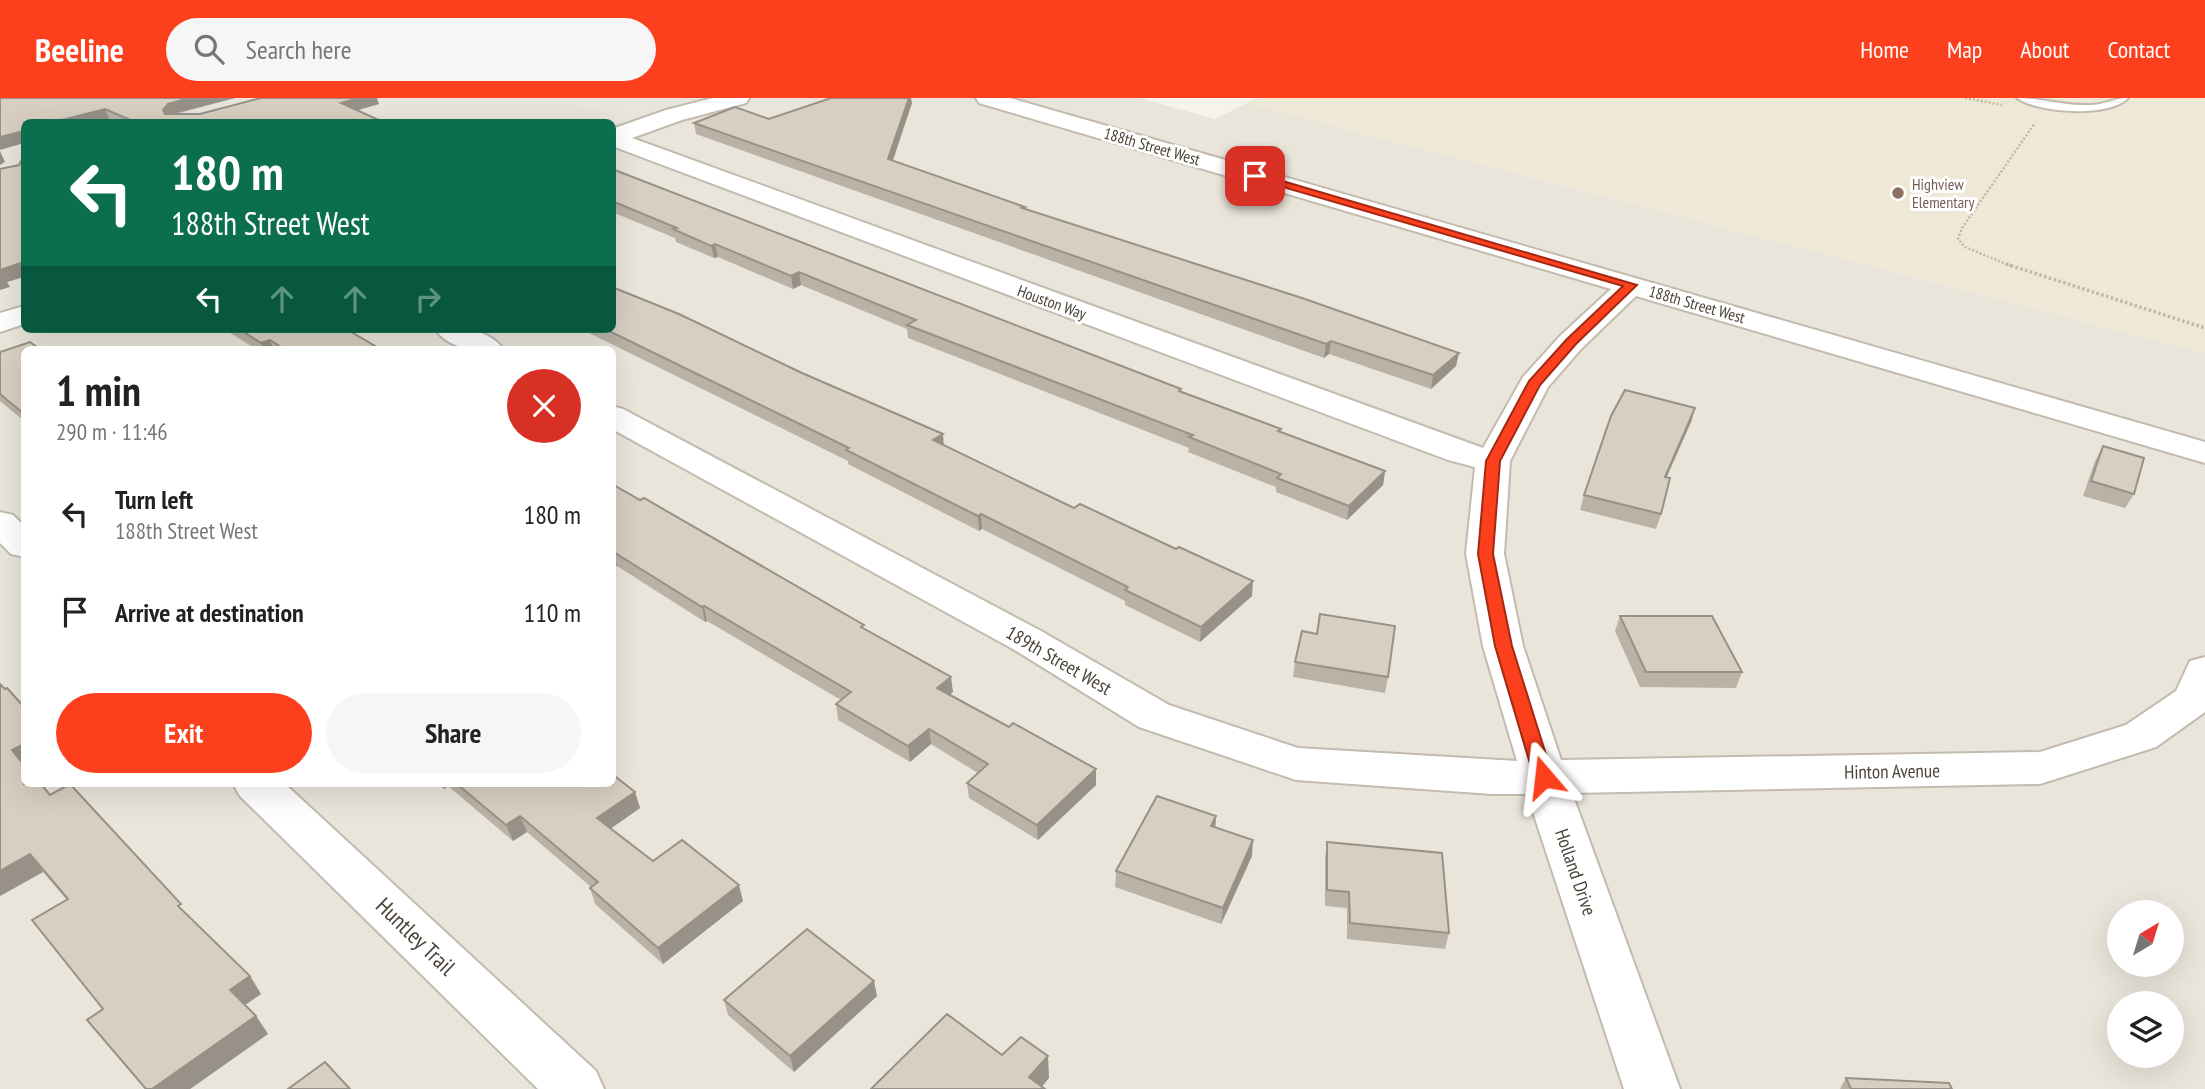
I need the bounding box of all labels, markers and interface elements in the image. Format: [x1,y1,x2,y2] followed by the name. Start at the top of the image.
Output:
[166,18,656,81] search box
[35,28,124,71] text: Beeline
[190,30,228,68] icon: search
[246,33,351,66] text: Search here
[1860,34,1909,65] text: Home
[1947,34,1982,65] text: Map
[2020,34,2069,65] text: About
[2107,34,2170,65] text: Contact
[1102,123,1203,169] street label: 188th Street West
[171,140,284,204] text: 180 m
[1225,146,1285,206] pin
[56,147,147,238] icon: left
[1236,157,1274,195] icon: arrive
[1912,174,1974,212] place label: Highview Elementary
[1890,185,1906,201] marker: Highview Elementary
[171,202,370,244] text: 188th Street West
[190,280,228,318] icon: left
[263,280,301,318] icon: ahead
[336,280,374,318] icon: ahead
[409,280,447,318] icon: right
[1015,280,1089,324] street label: Houston Way
[1647,281,1748,327] street label: 188th Street West
[56,363,141,418] text: 1 min
[507,369,581,443] button: close
[56,417,168,446] text: 290 m · 11:46
[115,483,193,516] text: Turn left
[56,495,94,533] icon: left
[523,498,581,531] text: 180 m
[115,516,258,545] text: 188th Street West
[56,593,94,631] icon: arrive
[115,596,304,629] text: Arrive at destination
[523,596,581,629] text: 110 m
[1002,620,1117,700] street label: 189th Street West
[56,693,312,773] button: Exit
[326,693,581,773] button: Share
[1507,740,1581,814] position arrow
[1844,758,1940,784] street label: Hinton Avenue
[1550,826,1602,919] street label: Holland Drive
[370,891,462,981] street label: Huntley Trail
[2107,900,2184,976] north arrow
[2107,900,2184,1068] map controls
[2107,991,2184,1068] button: layers

